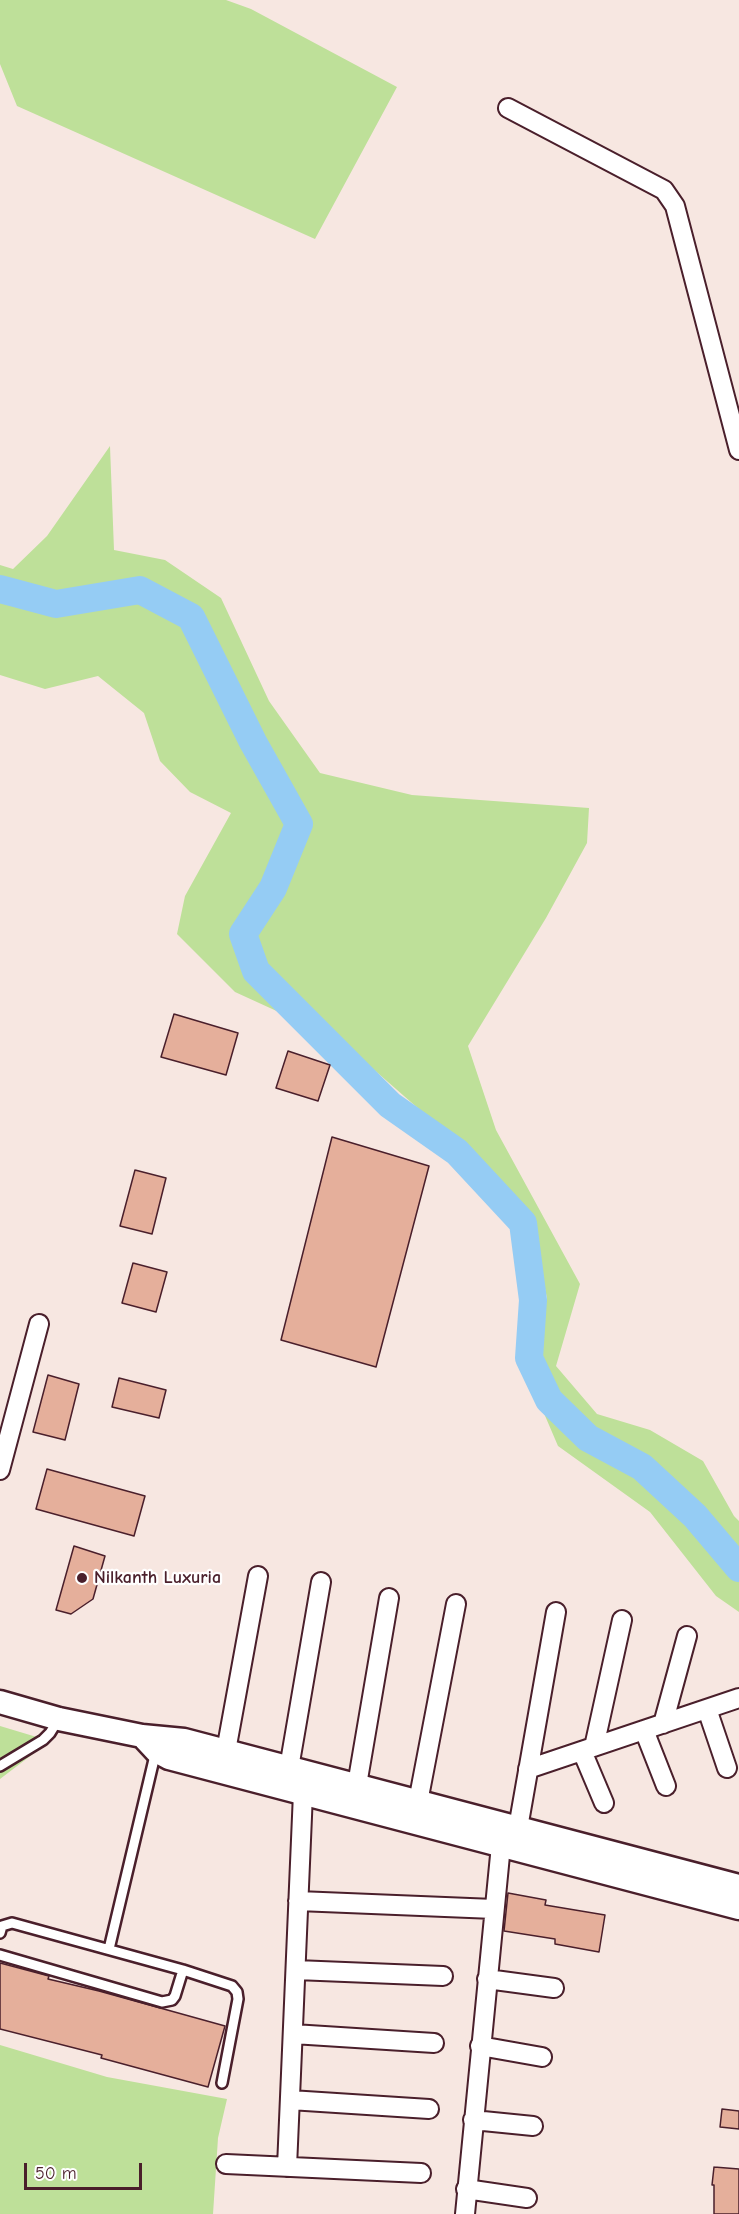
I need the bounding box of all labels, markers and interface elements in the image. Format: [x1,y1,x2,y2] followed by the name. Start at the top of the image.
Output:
[94,1567,221,1589] place label: Nilkanth Luxuria
[75,1571,89,1585] marker: Nilkanth Luxuria
[27,2151,146,2189] scale bar
[35,2163,77,2184] text: 50 m

